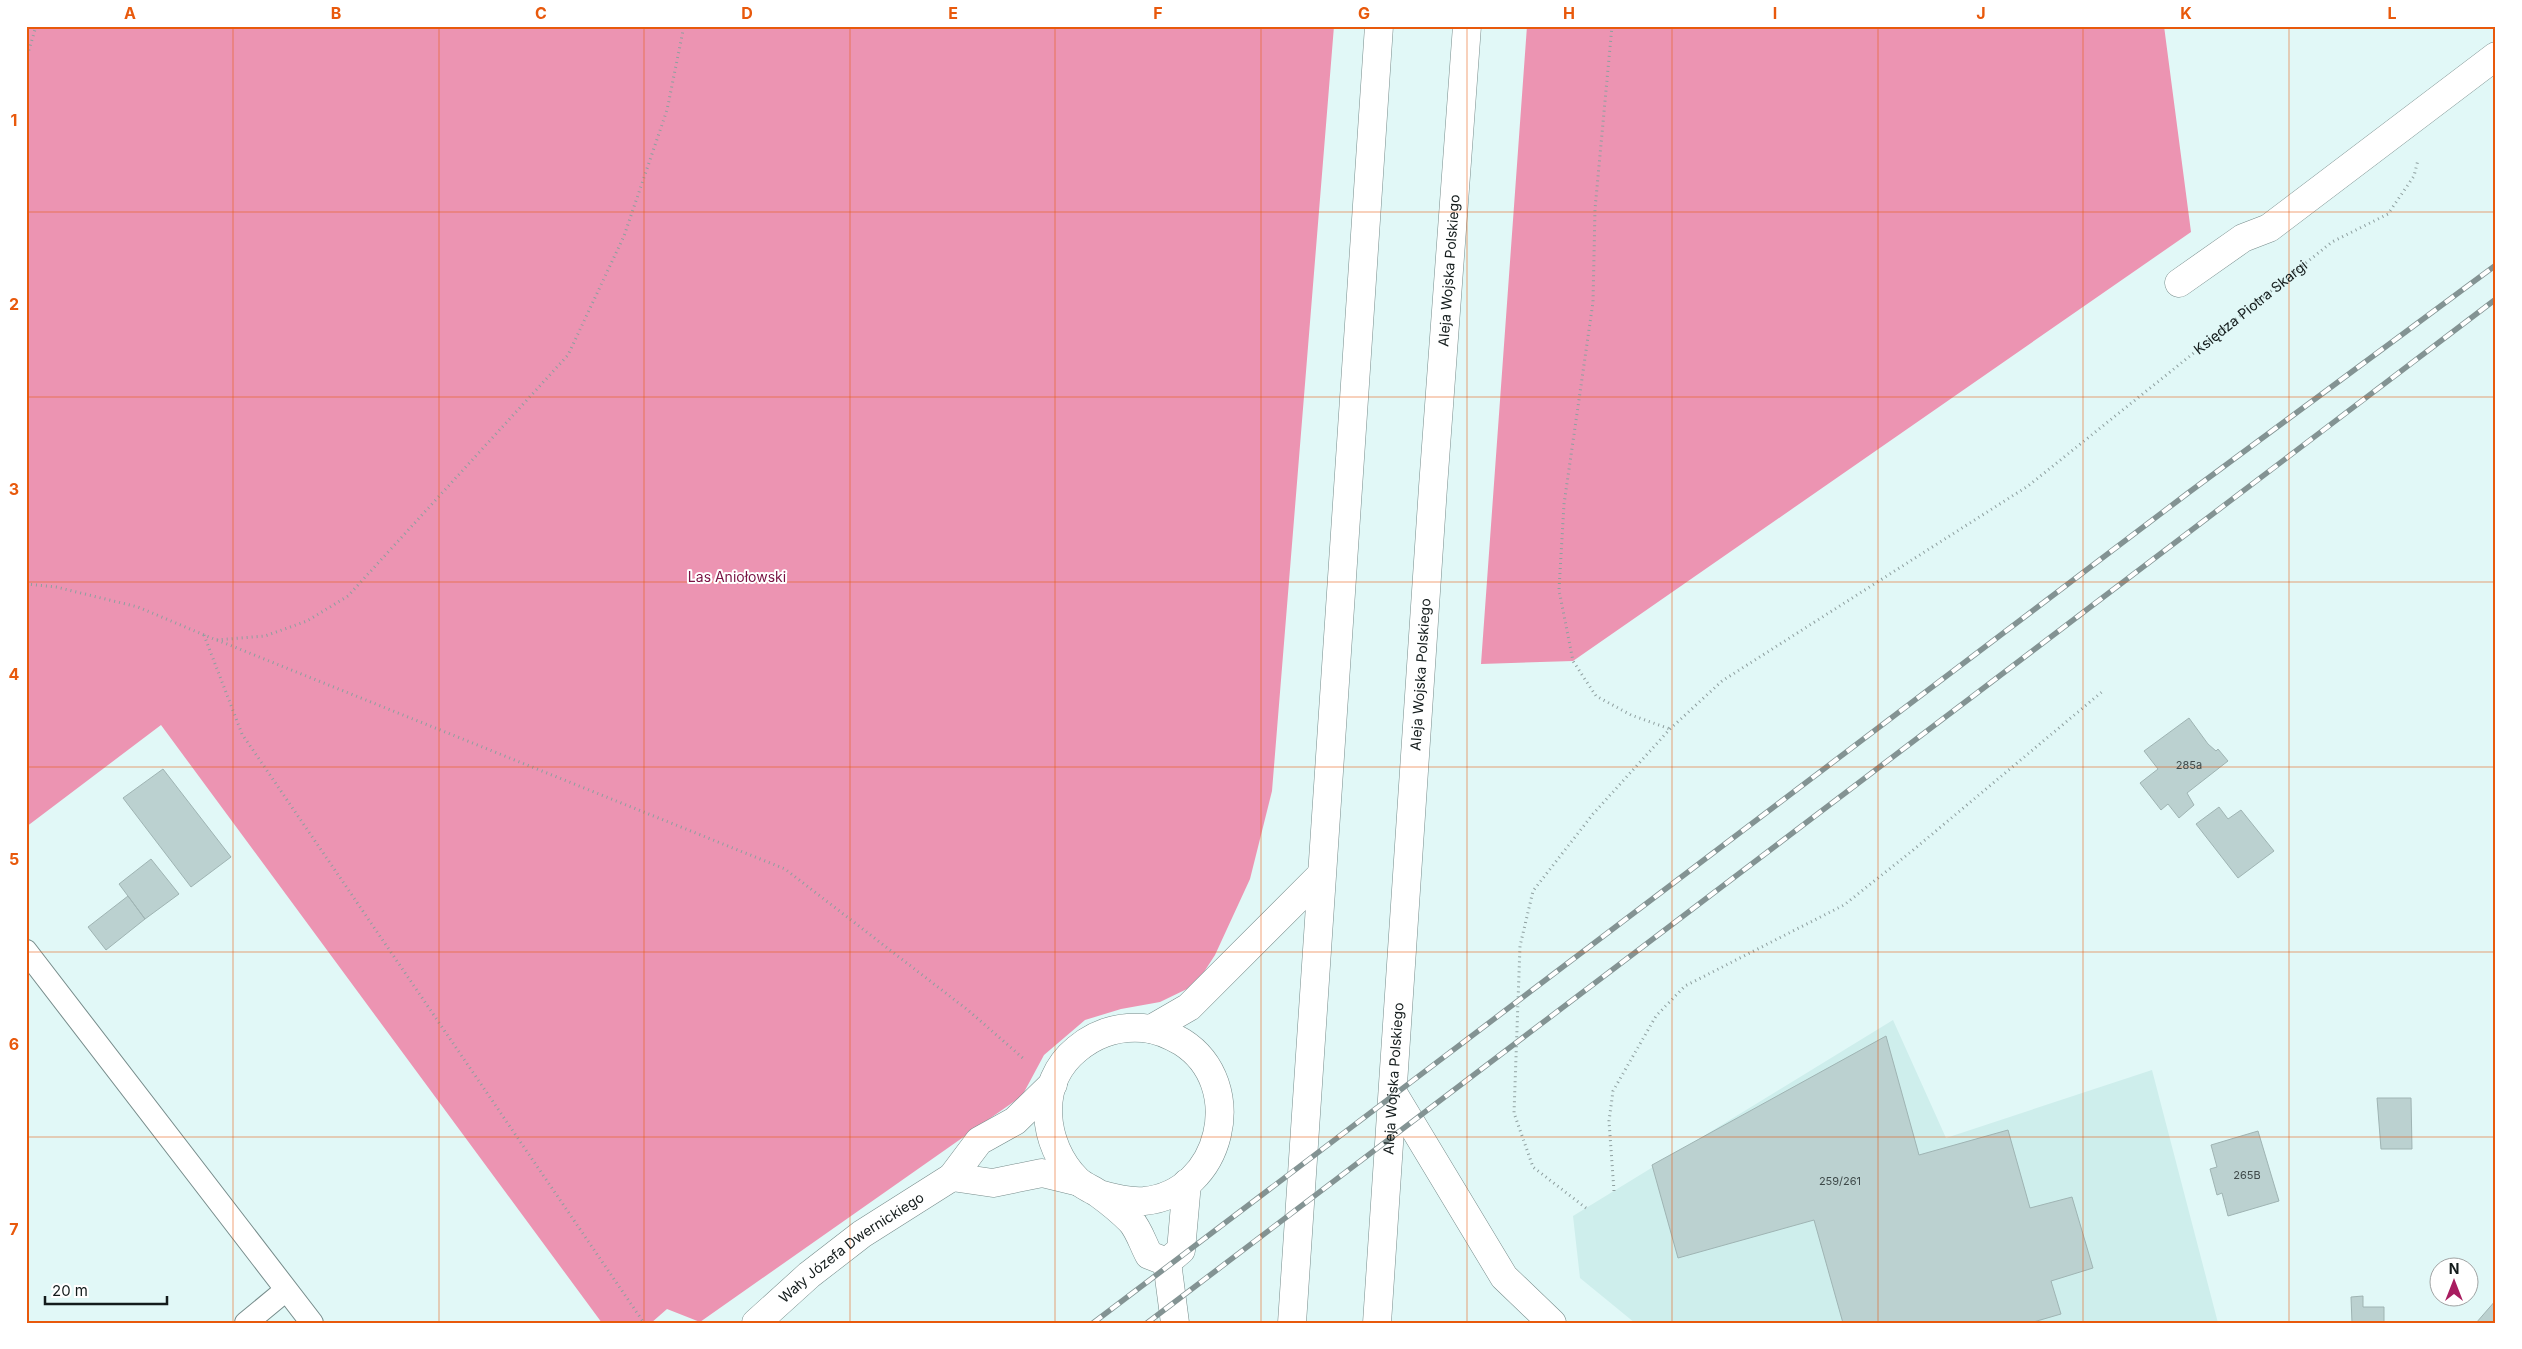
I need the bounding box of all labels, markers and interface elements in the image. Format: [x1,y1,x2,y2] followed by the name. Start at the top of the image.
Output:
[124,3,136,23] text: A
[331,3,341,23] text: B
[535,3,547,23] text: C
[741,3,753,23] text: D
[948,3,958,23] text: E
[1153,3,1163,23] text: F
[1358,3,1370,23] text: G
[1563,3,1575,23] text: H
[1773,3,1777,23] text: I
[1976,3,1986,23] text: J
[2180,3,2192,23] text: K
[2387,3,2397,23] text: L
[11,110,17,130] text: 1
[1434,194,1463,347] street label: Aleja Wojska Polskiego
[2190,256,2310,358] street label: Księdza Piotra Skargi
[9,294,19,314] text: 2
[9,479,19,499] text: 3
[688,568,786,585] park label: Las Aniołowski
[1406,598,1434,751] street label: Aleja Wojska Polskiego
[9,664,20,684] text: 4
[2176,758,2202,772] house number: 285a
[9,849,19,869] text: 5
[1379,1002,1406,1155] street label: Aleja Wojska Polskiego
[9,1034,19,1054] text: 6
[2233,1168,2261,1182] house number: 265B
[1819,1174,1861,1188] house number: 259/261
[775,1188,927,1306] street label: Wały Józefa Dwernickiego
[9,1219,19,1239] text: 7
[2430,1256,2480,1306] north arrow
[2449,1260,2459,1277] text: N
[45,1274,168,1306] scale bar
[52,1281,88,1300] text: 20 m

